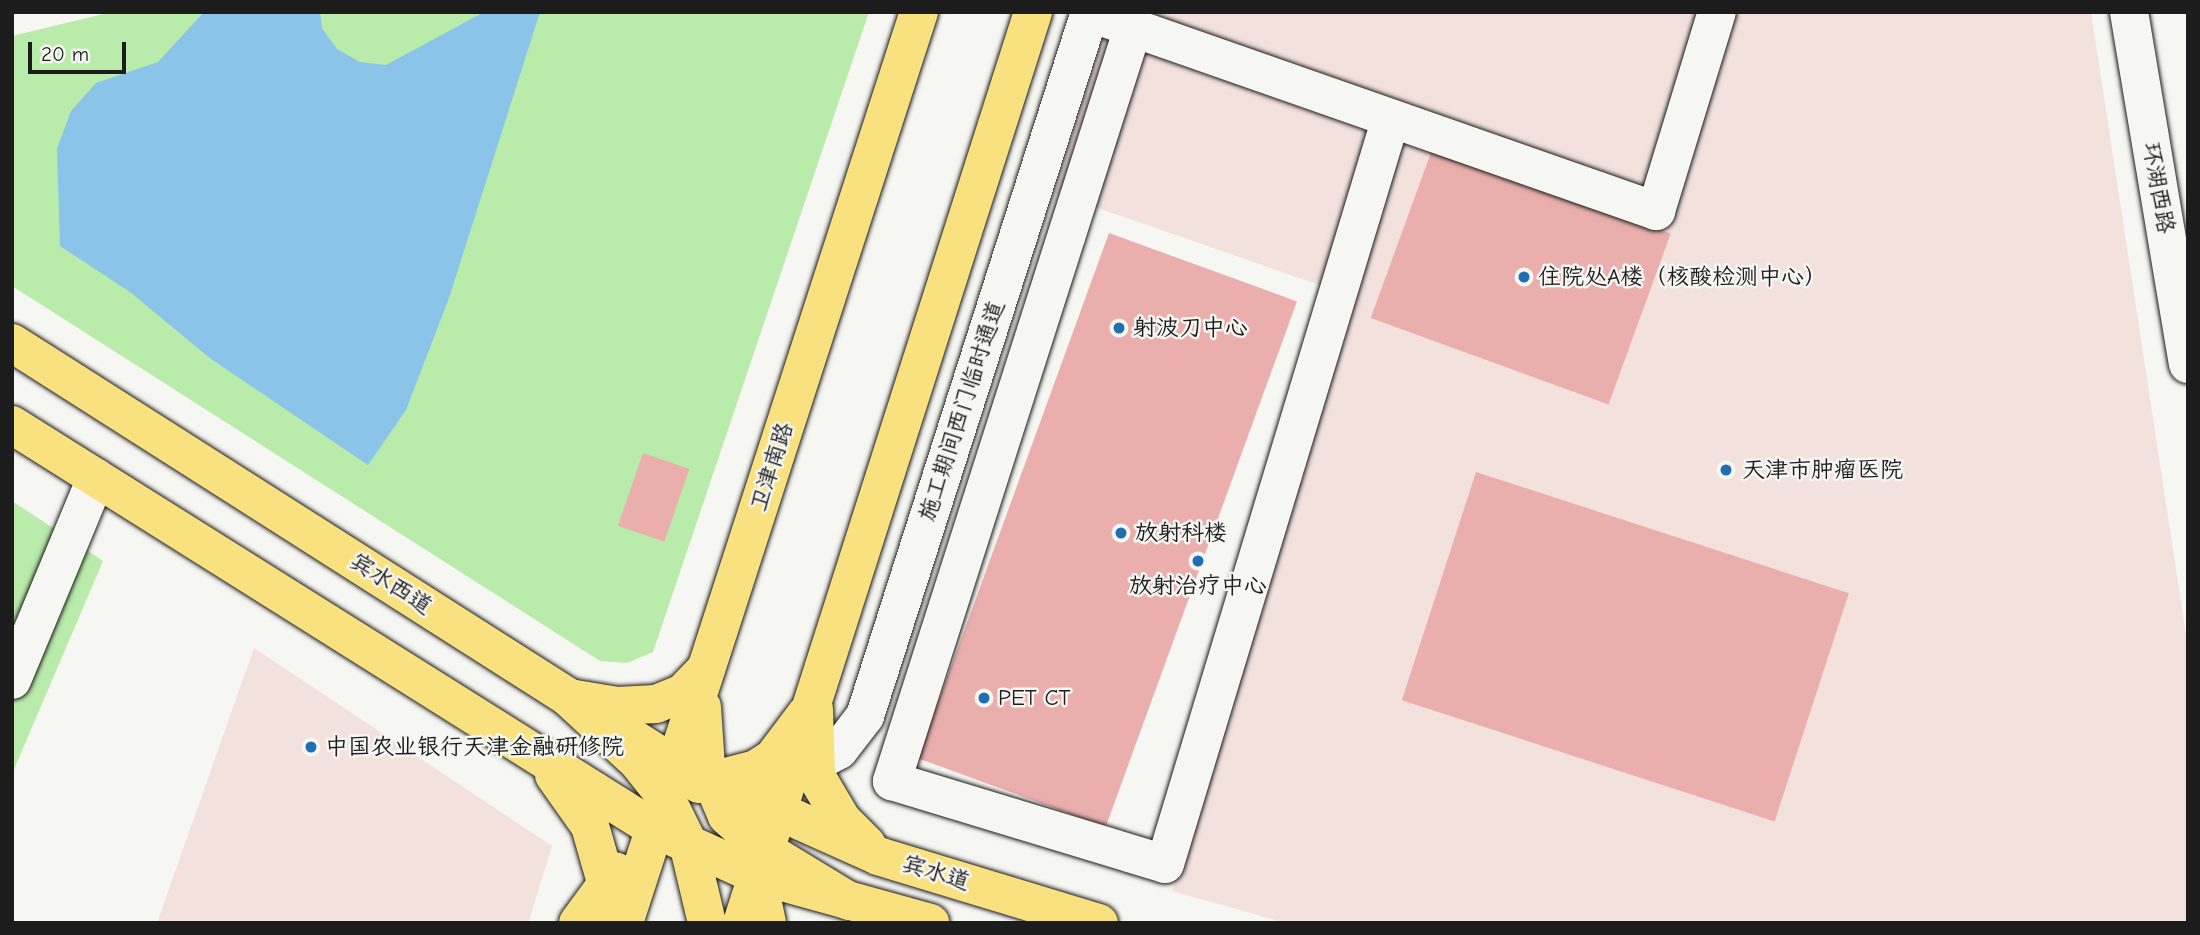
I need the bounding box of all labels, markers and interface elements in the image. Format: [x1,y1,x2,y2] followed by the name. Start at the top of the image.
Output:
[32,28,130,72] scale bar
[41,42,89,66] text: 20 m
[2136,140,2180,236] street label: 环湖西路
[1538,263,1827,291] place label: 住院处A楼（核酸检测中心）
[1516,269,1532,285] marker: 住院处A楼（核酸检测中心）
[913,297,1011,525] street label: 施工期间西门临时通道
[1133,314,1248,342] place label: 射波刀中心
[1111,320,1127,336] marker: 射波刀中心
[745,419,799,515] street label: 卫津南路
[1742,456,1903,484] place label: 天津市肿瘤医院
[1716,460,1736,480] marker: 天津市肿瘤医院
[1135,519,1227,547] place label: 放射科楼
[1113,525,1129,541] marker: 放射科楼
[345,547,437,621] street label: 宾水西道
[1190,553,1206,569] marker: 放射治疗中心
[1129,572,1267,600] place label: 放射治疗中心
[998,684,1071,712] place label: PET CT
[976,690,992,706] marker: PET CT
[325,733,624,761] place label: 中国农业银行天津金融研修院
[303,739,319,755] marker: 中国农业银行天津金融研修院
[899,850,973,896] street label: 宾水道

